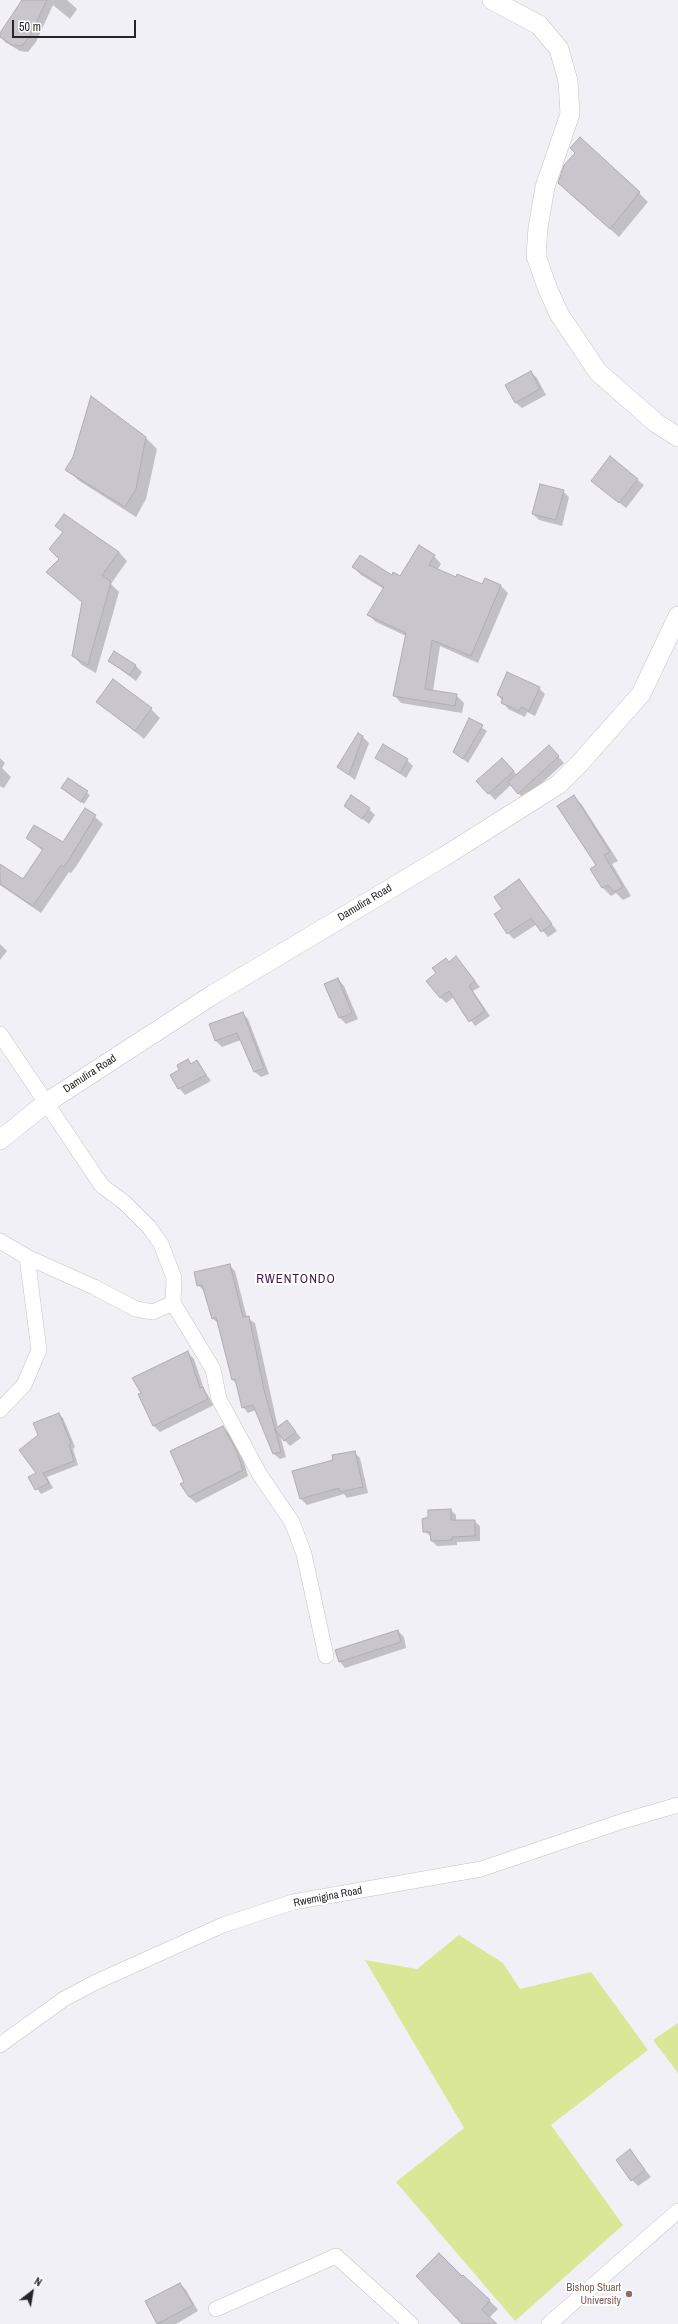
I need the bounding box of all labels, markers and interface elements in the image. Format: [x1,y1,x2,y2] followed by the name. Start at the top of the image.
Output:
[14,12,138,38] scale bar
[19,19,41,35] text: 50 m
[336,882,394,924] street label: Damulira Road
[61,1052,119,1096] street label: Damulira Road
[256,1272,336,1288] district label: RWENTONDO
[293,1884,363,1910] street label: Rwemigina Road
[12,2272,52,2312] north arrow
[32,2274,45,2289] text: N
[566,2281,621,2307] place label: Bishop Stuart University
[624,2289,634,2299] marker: Bishop Stuart University

